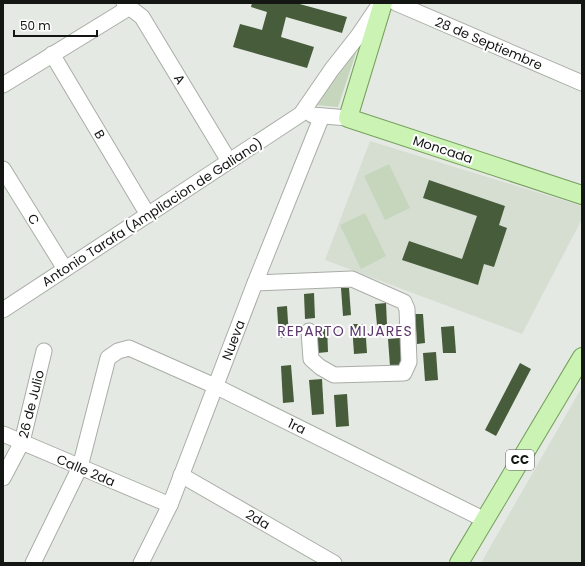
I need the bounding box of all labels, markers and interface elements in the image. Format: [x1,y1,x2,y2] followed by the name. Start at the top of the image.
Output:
[14,12,97,38] scale bar
[432,12,545,75] street label: 28 de Septiembre
[20,17,51,34] text: 50 m
[169,71,190,88] street label: A
[89,126,110,143] street label: B
[410,131,475,168] street label: Moncada
[38,134,266,291] street label: Antonio Tarafa (Ampliacion de Galiano)
[23,210,44,229] street label: C
[217,317,250,363] street label: Nueva
[277,321,413,341] district label: REPARTO MIJARES
[14,368,49,440] street label: 26 de Julio
[285,414,309,439] street label: 1ra
[54,450,118,491] street label: Calle 2da
[506,450,534,470] road number: CC
[242,505,273,534] street label: 2da

